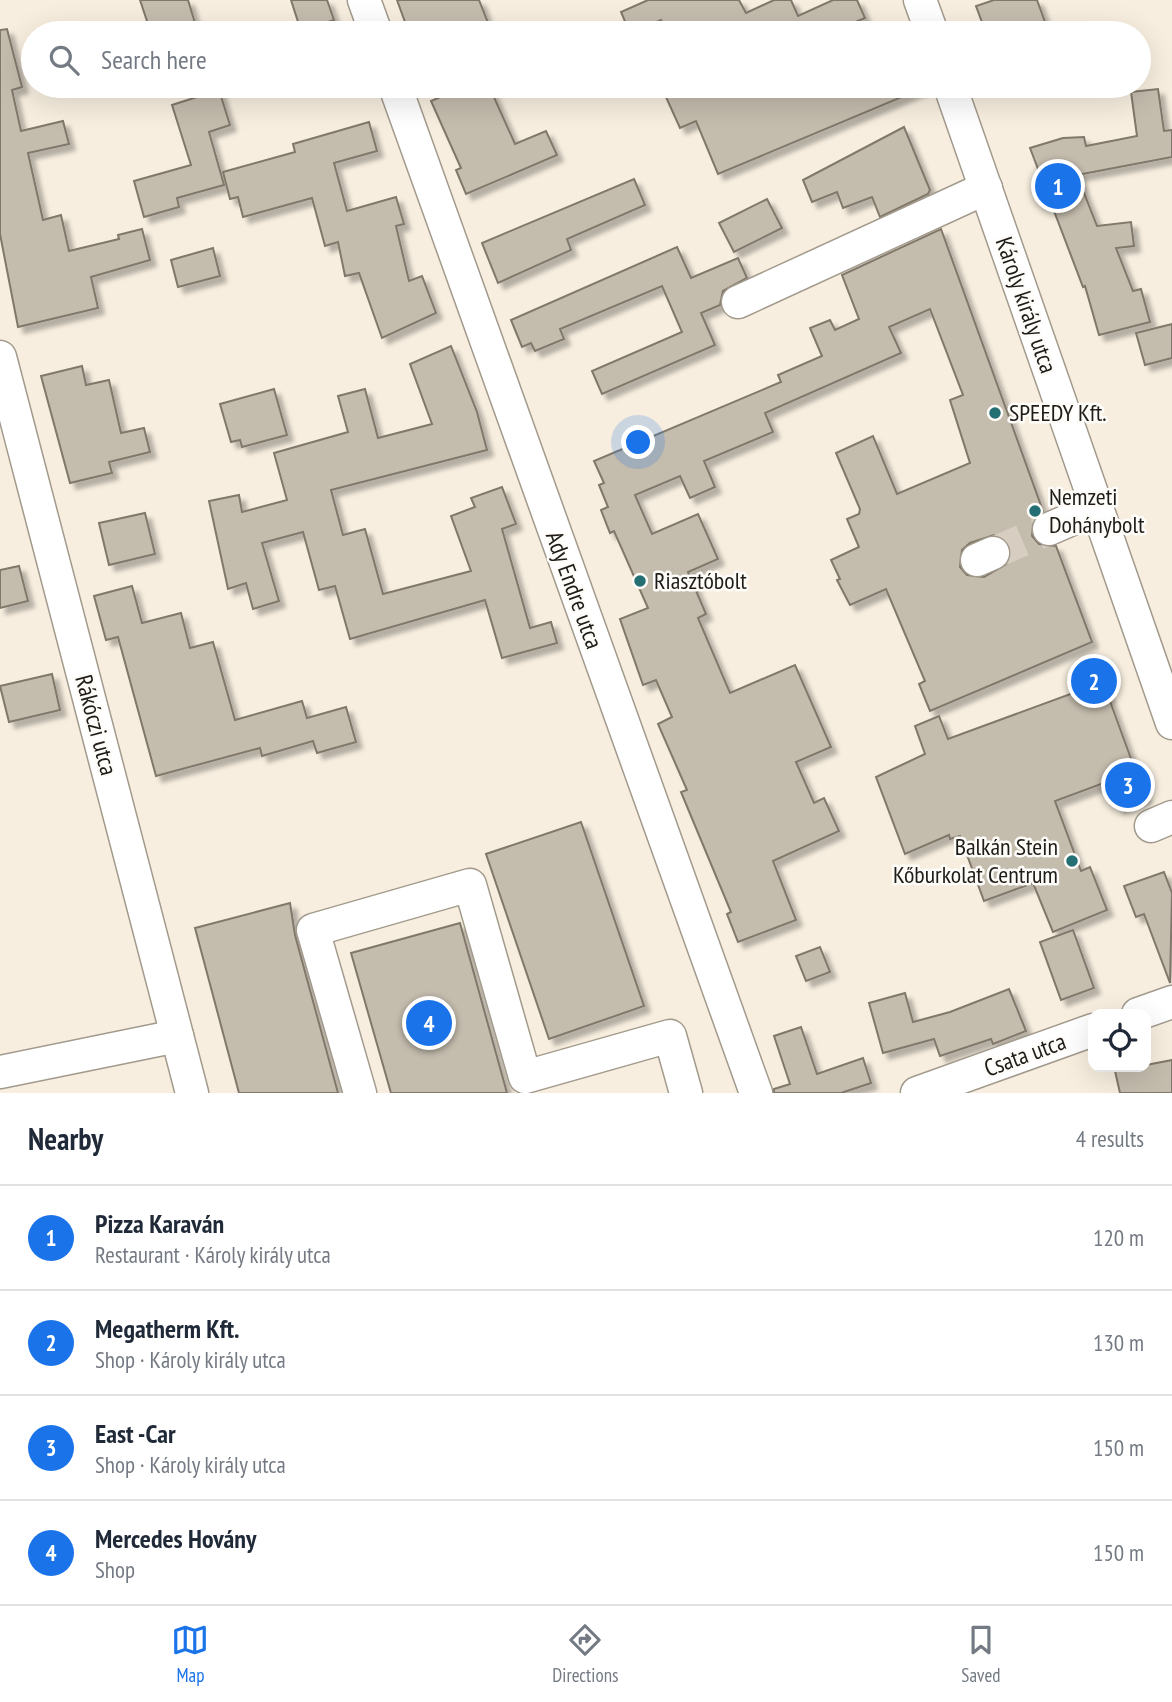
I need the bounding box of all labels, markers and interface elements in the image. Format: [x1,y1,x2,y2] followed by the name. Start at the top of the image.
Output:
[21,21,1151,98] search box
[45,41,83,79] icon: search
[101,43,207,76] text: Search here
[1035,160,1081,212] pin: 1
[989,233,1064,377] street label: Károly király utca
[1009,397,1107,428] place label: SPEEDY Kft.
[987,405,1003,421] marker: SPEEDY Kft.
[621,425,655,459] your location
[1049,481,1145,540] place label: Nemzeti Dohánybolt
[1027,503,1043,519] marker: Nemzeti Dohánybolt
[539,527,610,653] street label: Ady Endre utca
[654,565,747,596] place label: Riasztóbolt
[632,573,648,589] marker: Riasztóbolt
[1071,655,1117,707] pin: 2
[68,671,125,778] street label: Rákóczi utca
[1105,759,1151,811] pin: 3
[893,831,1058,890] place label: Balkán Stein Kőburkolat Centrum
[1064,853,1080,869] marker: Balkán Stein Kőburkolat Centrum
[406,997,452,1049] pin: 4
[1088,1009,1151,1072] map controls
[1088,1009,1151,1072] button: locate
[980,1025,1070,1084] street label: Csata utca
[28,1119,103,1158] text: Nearby
[1076,1124,1144,1153] text: 4 results
[95,1207,224,1240] text: Pizza Karaván
[46,1223,57,1252] text: 1
[1093,1223,1144,1252] text: 120 m
[95,1240,331,1269] text: Restaurant · Károly király utca
[95,1312,240,1345] text: Megatherm Kft.
[46,1328,57,1357] text: 2
[1093,1328,1144,1357] text: 130 m
[95,1345,286,1374] text: Shop · Károly király utca
[95,1417,176,1450] text: East -Car
[46,1433,57,1462] text: 3
[1093,1433,1144,1462] text: 150 m
[95,1450,286,1479] text: Shop · Károly király utca
[95,1522,256,1555] text: Mercedes Hovány
[46,1538,57,1567] text: 4
[1093,1538,1144,1567] text: 150 m
[95,1555,135,1584] text: Shop
[171,1621,209,1687] tab: Map
[552,1621,618,1687] tab: Directions
[961,1621,1001,1687] tab: Saved

